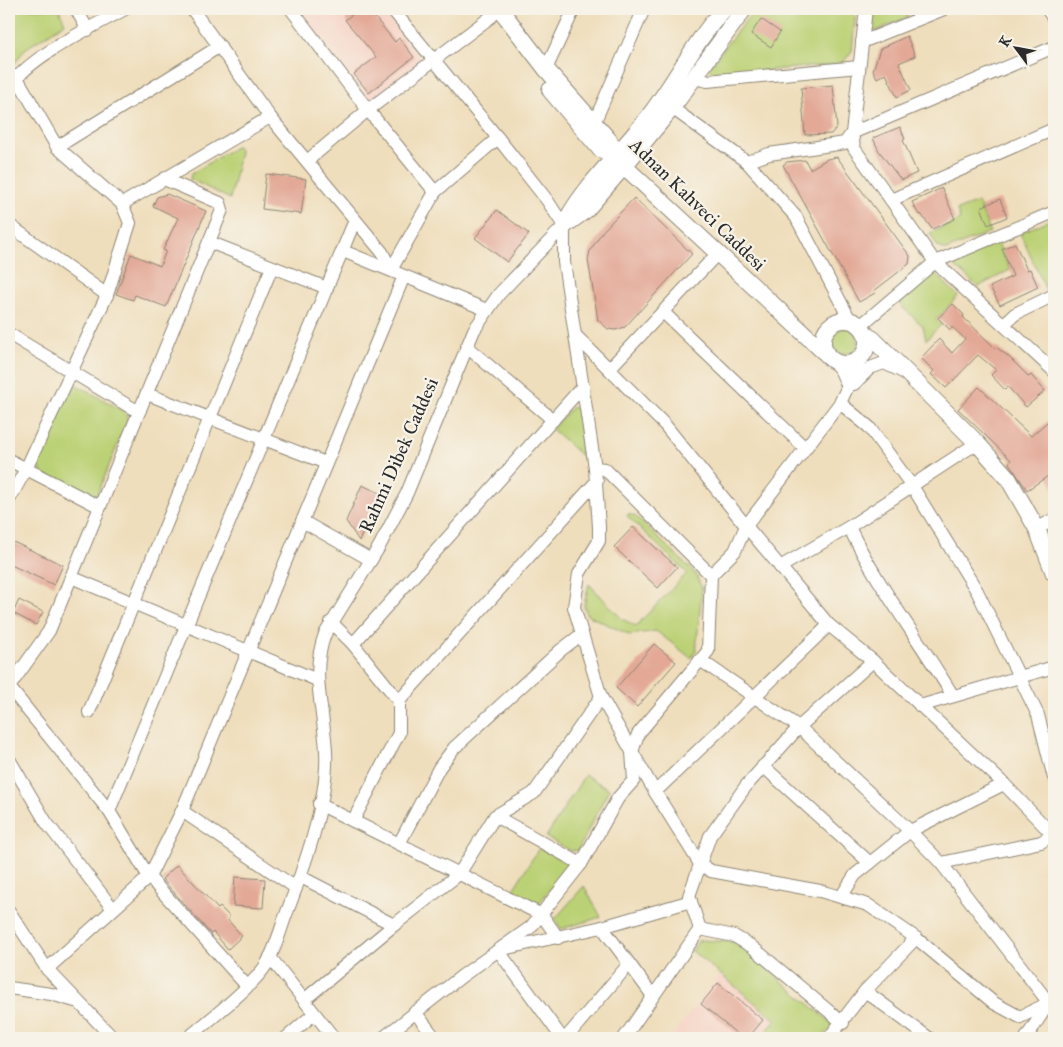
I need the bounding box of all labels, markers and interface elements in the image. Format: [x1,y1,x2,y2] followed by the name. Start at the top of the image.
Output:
[990,22,1040,72] north arrow
[996,32,1016,50] text: K
[624,133,771,275] street label: Adnan Kahveci Caddesi
[354,374,443,536] street label: Rahmi Dibek Caddesi

